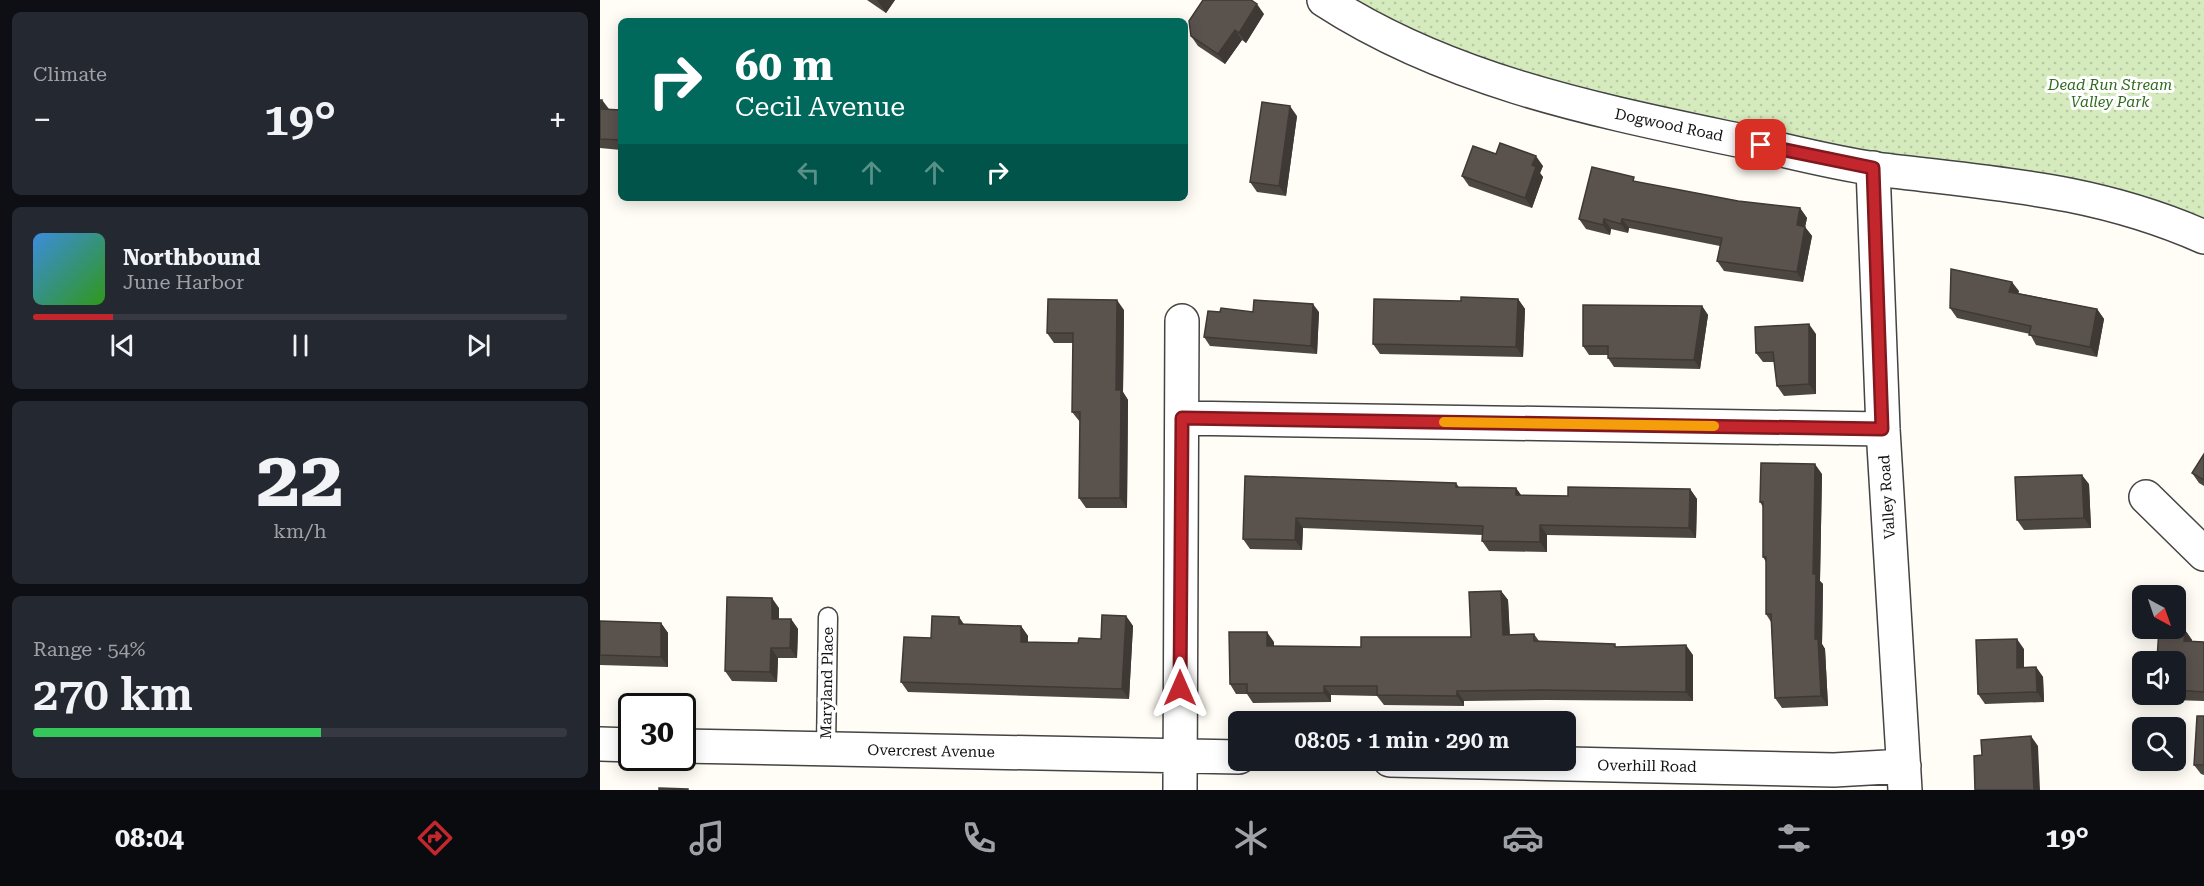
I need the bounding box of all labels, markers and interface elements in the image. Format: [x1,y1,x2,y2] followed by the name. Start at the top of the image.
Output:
[735,41,833,90] text: 60 m
[636,42,714,120] icon: right
[33,62,107,86] text: Climate
[2047,76,2172,111] park label: Dead Run Stream Valley Park
[735,91,905,123] text: Cecil Avenue
[264,93,336,146] text: 19°
[33,100,51,139] text: −
[549,100,567,139] text: +
[1613,105,1725,145] street label: Dogwood Road
[1735,119,1786,170] pin
[1744,128,1777,161] icon: arrive
[792,156,825,189] icon: left
[855,156,888,189] icon: ahead
[918,156,951,189] icon: ahead
[981,156,1014,189] icon: right
[123,245,261,270] text: Northbound
[123,270,244,294] text: June Harbor
[106,329,139,362] icon: previous
[284,329,317,362] icon: pause
[462,329,495,362] icon: next
[256,434,344,525] text: 22
[1875,454,1899,540] street label: Valley Road
[273,519,327,543] text: km/h
[2132,585,2186,639] north arrow
[2132,585,2186,771] map controls
[817,627,837,739] street label: Maryland Place
[33,637,145,661] text: Range · 54%
[2132,651,2186,705] button: sound
[1148,656,1212,720] position arrow
[33,668,193,721] text: 270 km
[618,693,696,771] speed limit sign: 30
[2132,717,2186,771] button: search
[1295,728,1509,753] text: 08:05 · 1 min · 290 m
[867,741,995,761] street label: Overcrest Avenue
[1597,756,1697,776] street label: Overhill Road
[414,817,456,859] icon: directions
[686,817,728,859] icon: music
[958,817,1000,859] icon: phone
[1230,817,1272,859] icon: climate
[1502,817,1544,859] icon: car
[1773,817,1815,859] icon: filters
[115,822,184,854] text: 08:04
[2045,822,2089,854] text: 19°

